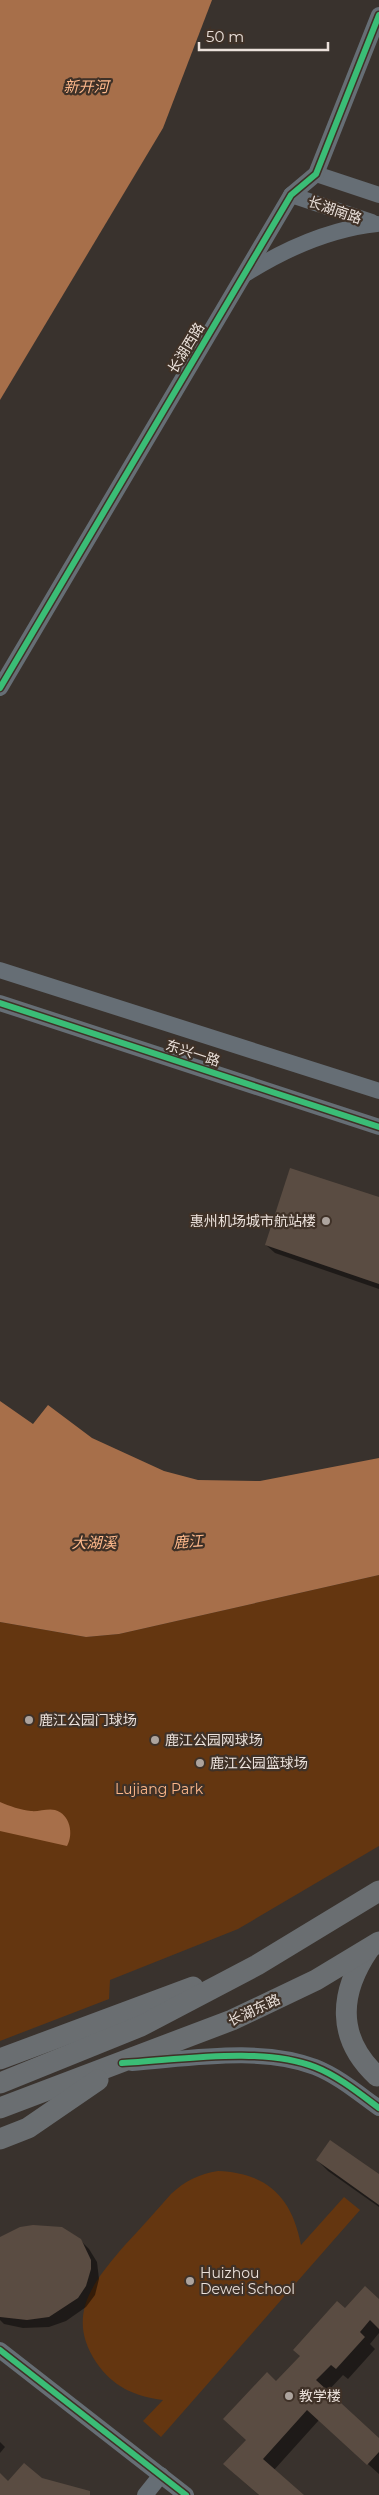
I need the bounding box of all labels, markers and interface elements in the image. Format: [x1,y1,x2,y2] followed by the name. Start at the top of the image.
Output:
[199,20,328,52] scale bar
[206,27,244,46] text: 50 m
[63,77,111,96] water label: 新开河
[306,192,364,228] street label: 长湖南路
[164,319,208,377] street label: 长湖西路
[164,1036,222,1070] street label: 东兴一路
[190,1212,316,1230] place label: 惠州机场城市航站楼
[320,1215,332,1227] marker: 惠州机场城市航站楼
[172,1531,206,1552] water label: 鹿江
[71,1533,118,1552] water label: 大湖溪
[39,1711,137,1729] place label: 鹿江公园门球场
[23,1714,35,1726] marker: 鹿江公园门球场
[165,1731,263,1749] place label: 鹿江公园网球场
[149,1734,161,1746] marker: 鹿江公园网球场
[210,1754,308,1772] place label: 鹿江公园篮球场
[194,1757,206,1769] marker: 鹿江公园篮球场
[115,1780,204,1798] park label: Lujiang Park
[225,1990,283,2030] street label: 长湖东路
[200,2264,295,2298] place label: Huizhou Dewei School
[184,2275,196,2287] marker: Huizhou Dewei School
[299,2387,341,2405] place label: 教学楼
[283,2390,295,2402] marker: 教学楼

